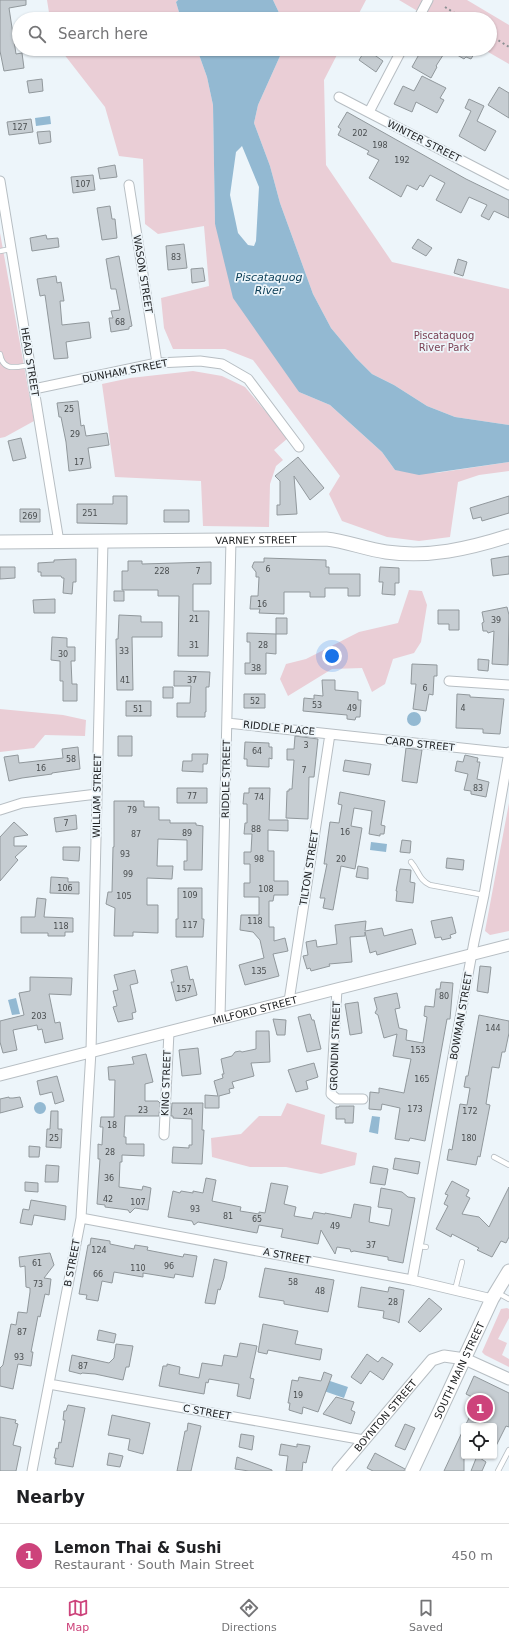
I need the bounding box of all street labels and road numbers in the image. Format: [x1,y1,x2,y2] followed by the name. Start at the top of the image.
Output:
[385,118,463,165] street label: WINTER STREET
[131,234,155,315] street label: WASON STREET
[19,327,41,398] street label: HEAD STREET
[81,357,170,385] street label: DUNHAM STREET
[215,534,298,546] street label: VARNEY STREET
[243,719,315,737] street label: RIDDLE PLACE
[385,735,456,753] street label: CARD STREET
[220,739,232,818] street label: RIDDLE STREET
[91,753,103,838] street label: WILLIAM STREET
[297,829,321,907] street label: TILTON STREET
[448,970,474,1061] street label: BOWMAN STREET
[211,994,299,1026] street label: MILFORD STREET
[328,1000,342,1091] street label: GRONDIN STREET
[159,1049,173,1116] street label: KING STREET
[62,1237,82,1288] street label: B STREET
[262,1246,313,1266] street label: A STREET
[432,1319,486,1421] street label: SOUTH MAIN STREET
[352,1377,419,1453] street label: BOYNTON STREET
[182,1402,233,1422] street label: C STREET

